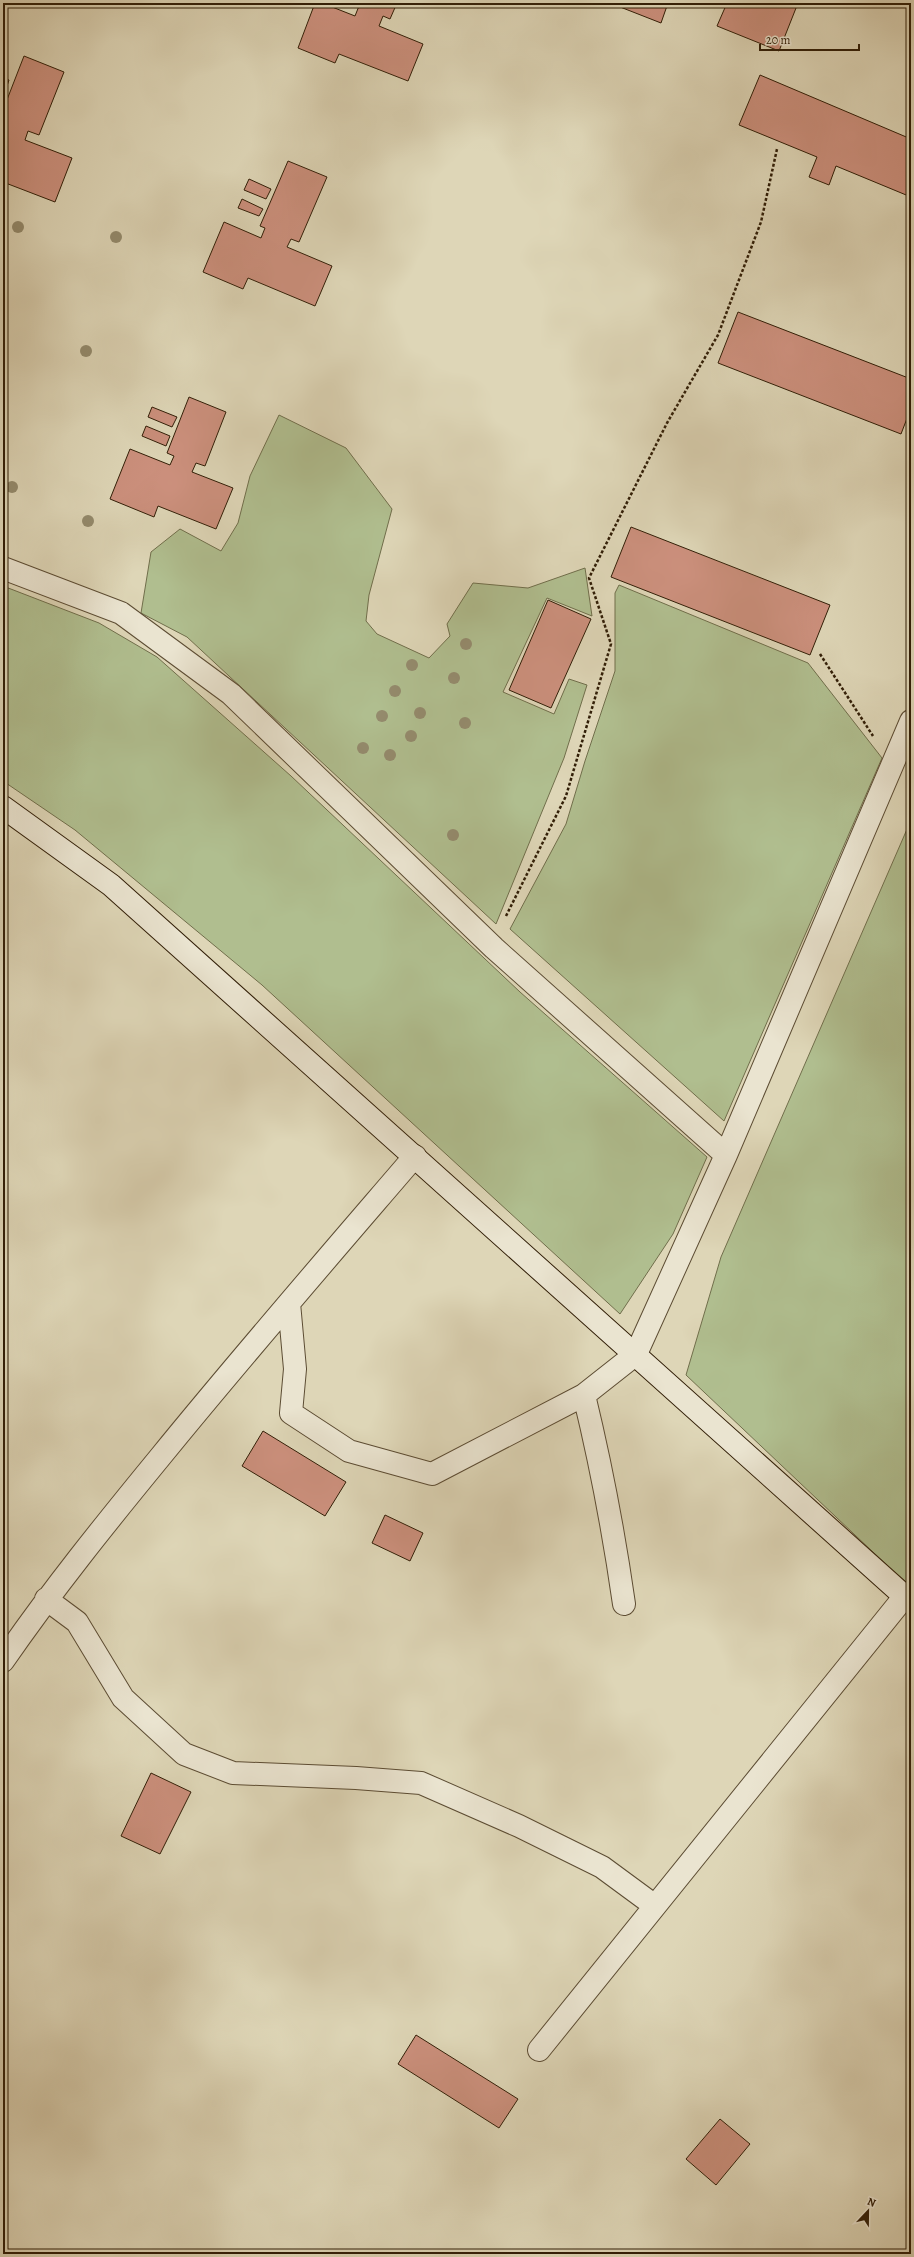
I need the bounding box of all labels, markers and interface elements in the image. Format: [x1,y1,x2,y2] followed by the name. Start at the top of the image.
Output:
[760,26,859,52] scale bar
[766,32,790,48] text: 20 m
[848,2191,888,2231] north arrow
[865,2194,878,2211] text: N

